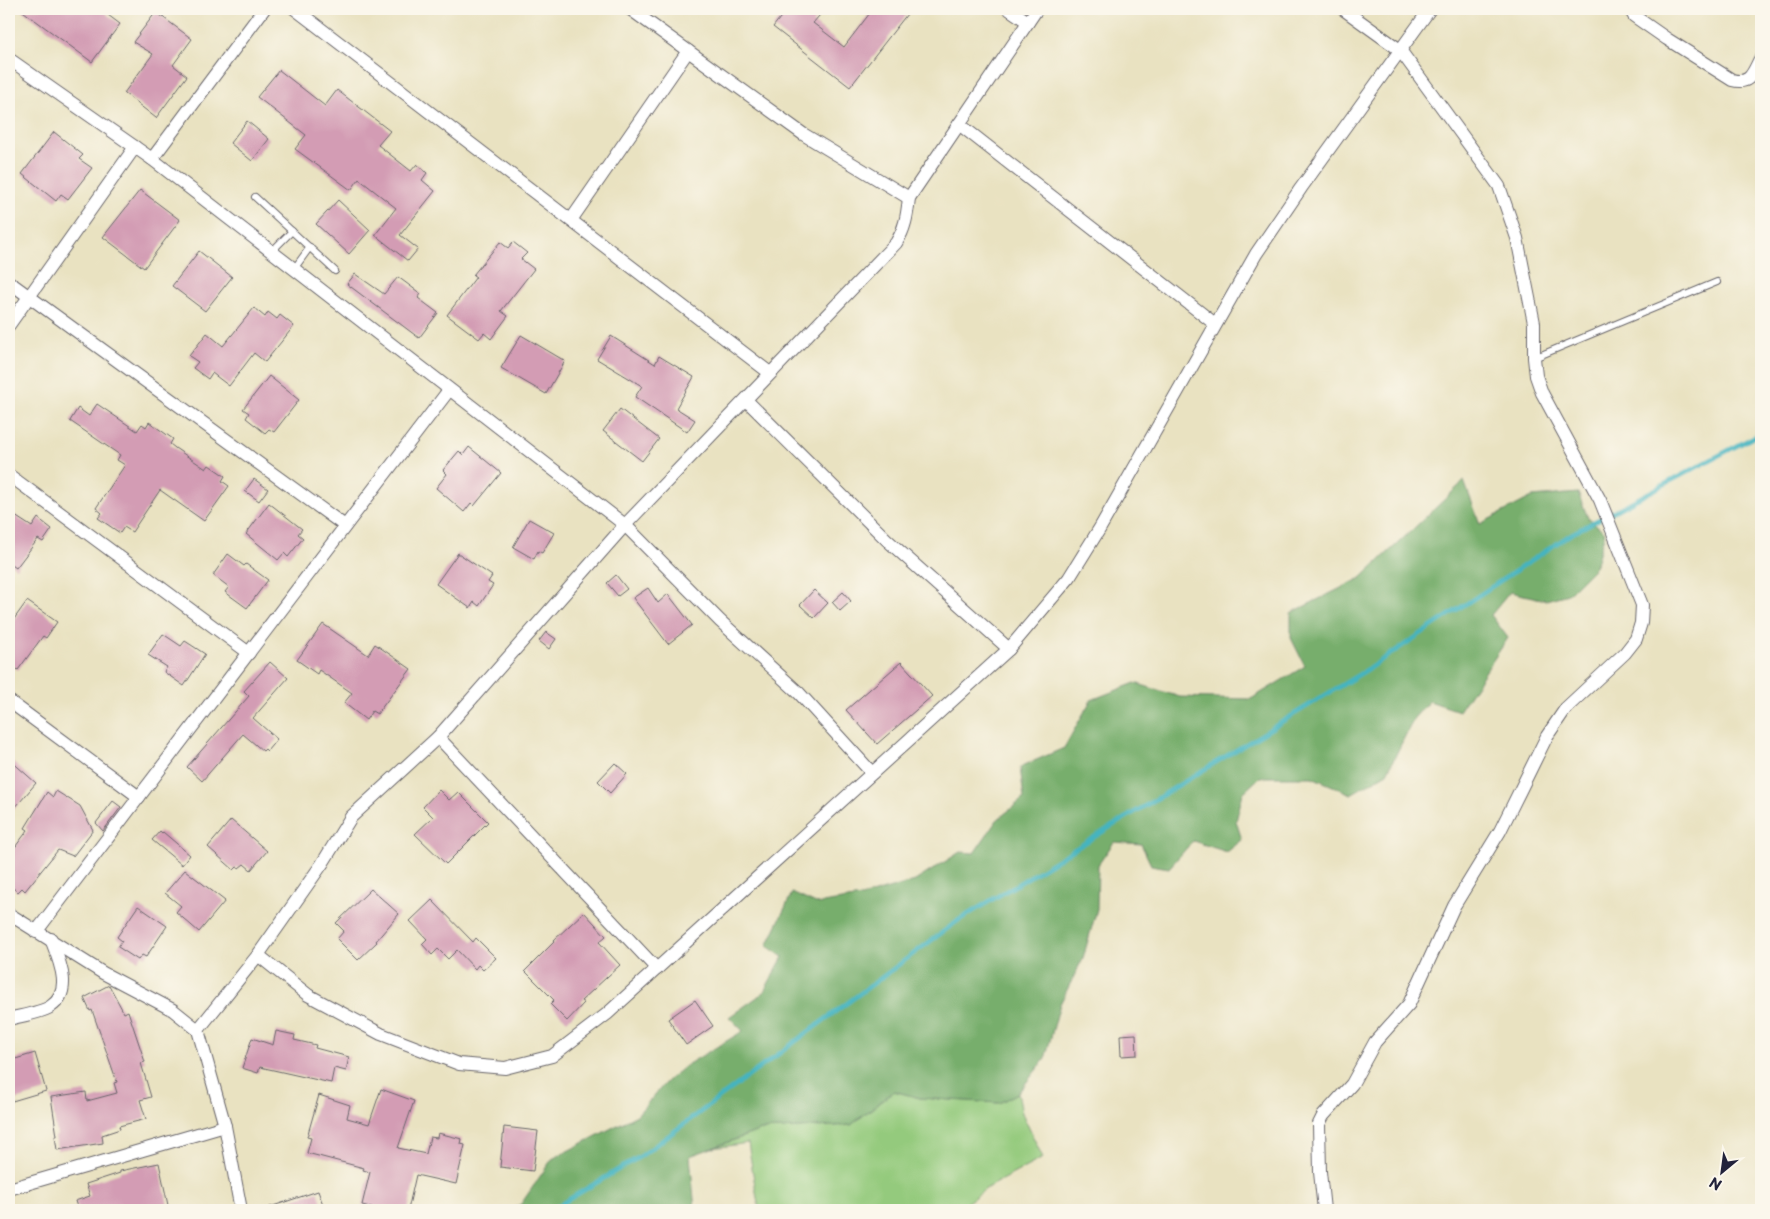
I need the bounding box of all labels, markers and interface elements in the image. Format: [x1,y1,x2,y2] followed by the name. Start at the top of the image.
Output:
[1698,1146,1748,1196] north arrow
[1706,1172,1725,1196] text: N

